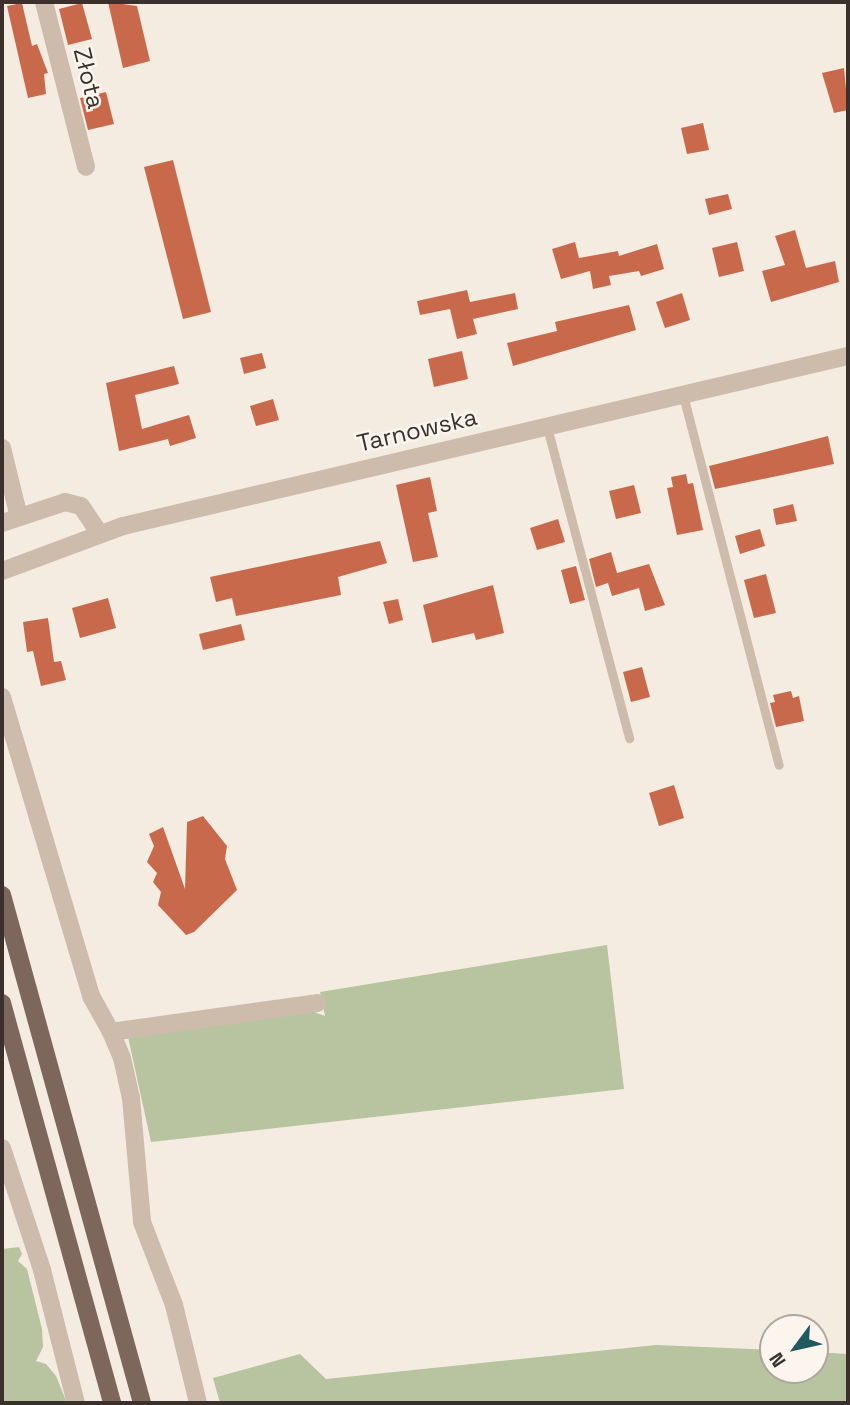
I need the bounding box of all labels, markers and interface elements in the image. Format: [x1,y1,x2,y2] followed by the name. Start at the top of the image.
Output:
[68,45,110,111] street label: Złota
[354,402,480,458] street label: Tarnowska
[759,1314,829,1384] north arrow
[764,1347,792,1372] text: N

